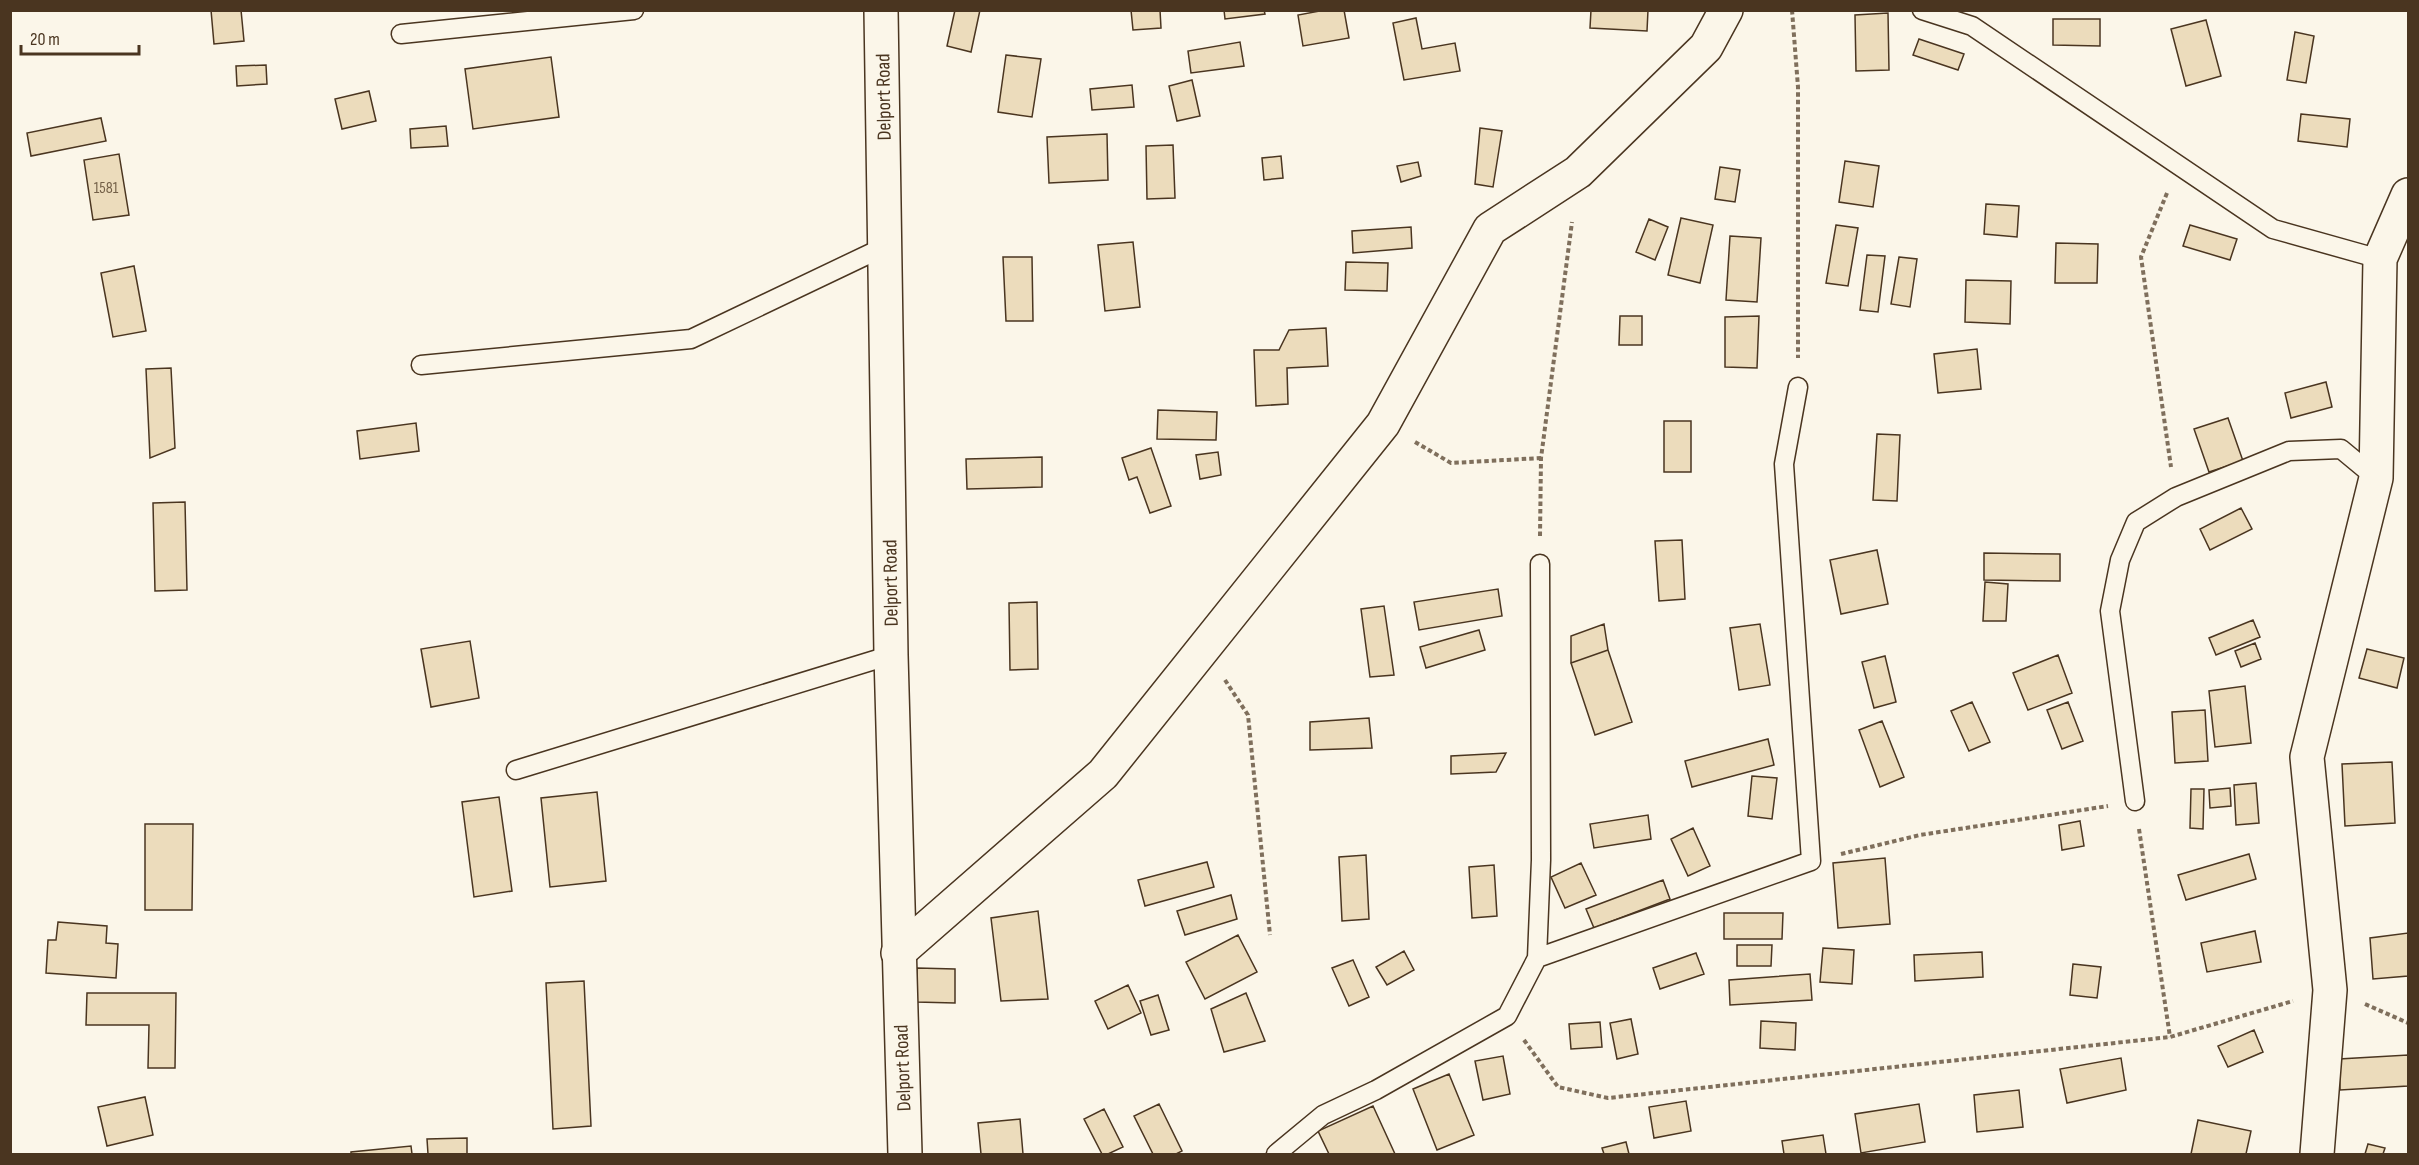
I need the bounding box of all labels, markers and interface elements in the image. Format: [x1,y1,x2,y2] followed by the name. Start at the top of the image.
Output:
[21,18,140,56] scale bar
[30,29,60,50] text: 20 m
[871,53,897,141] street label: Delport Road
[94,179,119,198] house number: 1581
[878,539,904,627] street label: Delport Road
[889,1024,917,1112] street label: Delport Road

